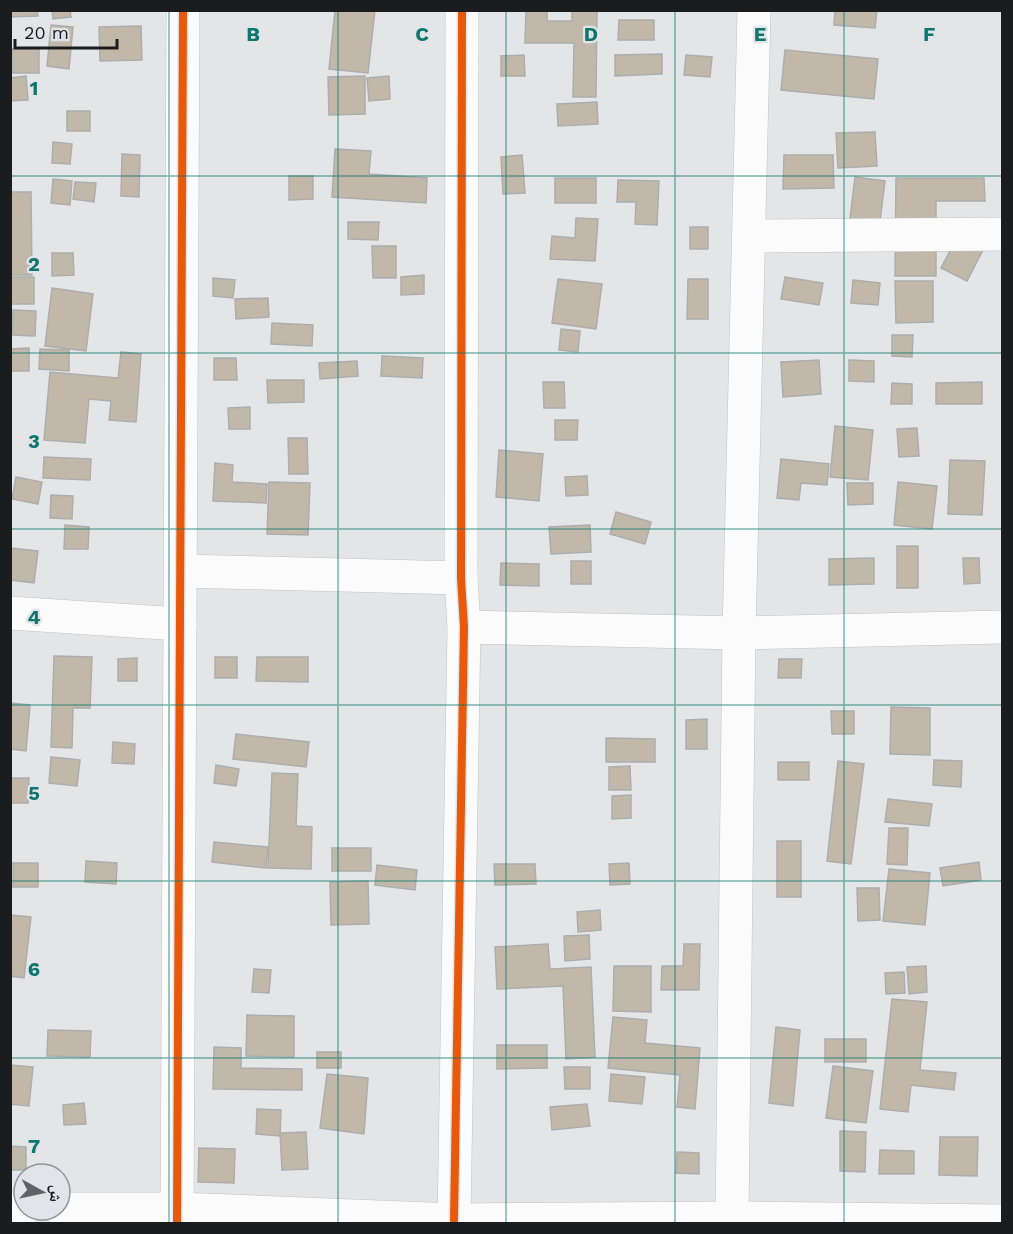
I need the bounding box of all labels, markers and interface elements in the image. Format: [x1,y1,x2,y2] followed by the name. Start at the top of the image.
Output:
[15,12,117,50] scale bar
[24,22,69,43] text: 20 m
[246,22,260,46] text: B
[415,22,429,46] text: C
[584,22,598,46] text: D
[754,22,766,46] text: E
[923,22,935,46] text: F
[30,76,38,100] text: 1
[28,252,40,276] text: 2
[28,429,40,453] text: 3
[28,605,41,629] text: 4
[28,781,40,805] text: 5
[28,957,40,981] text: 6
[28,1134,40,1158] text: 7
[12,1162,72,1222] north arrow
[46,1184,67,1204] text: ش

